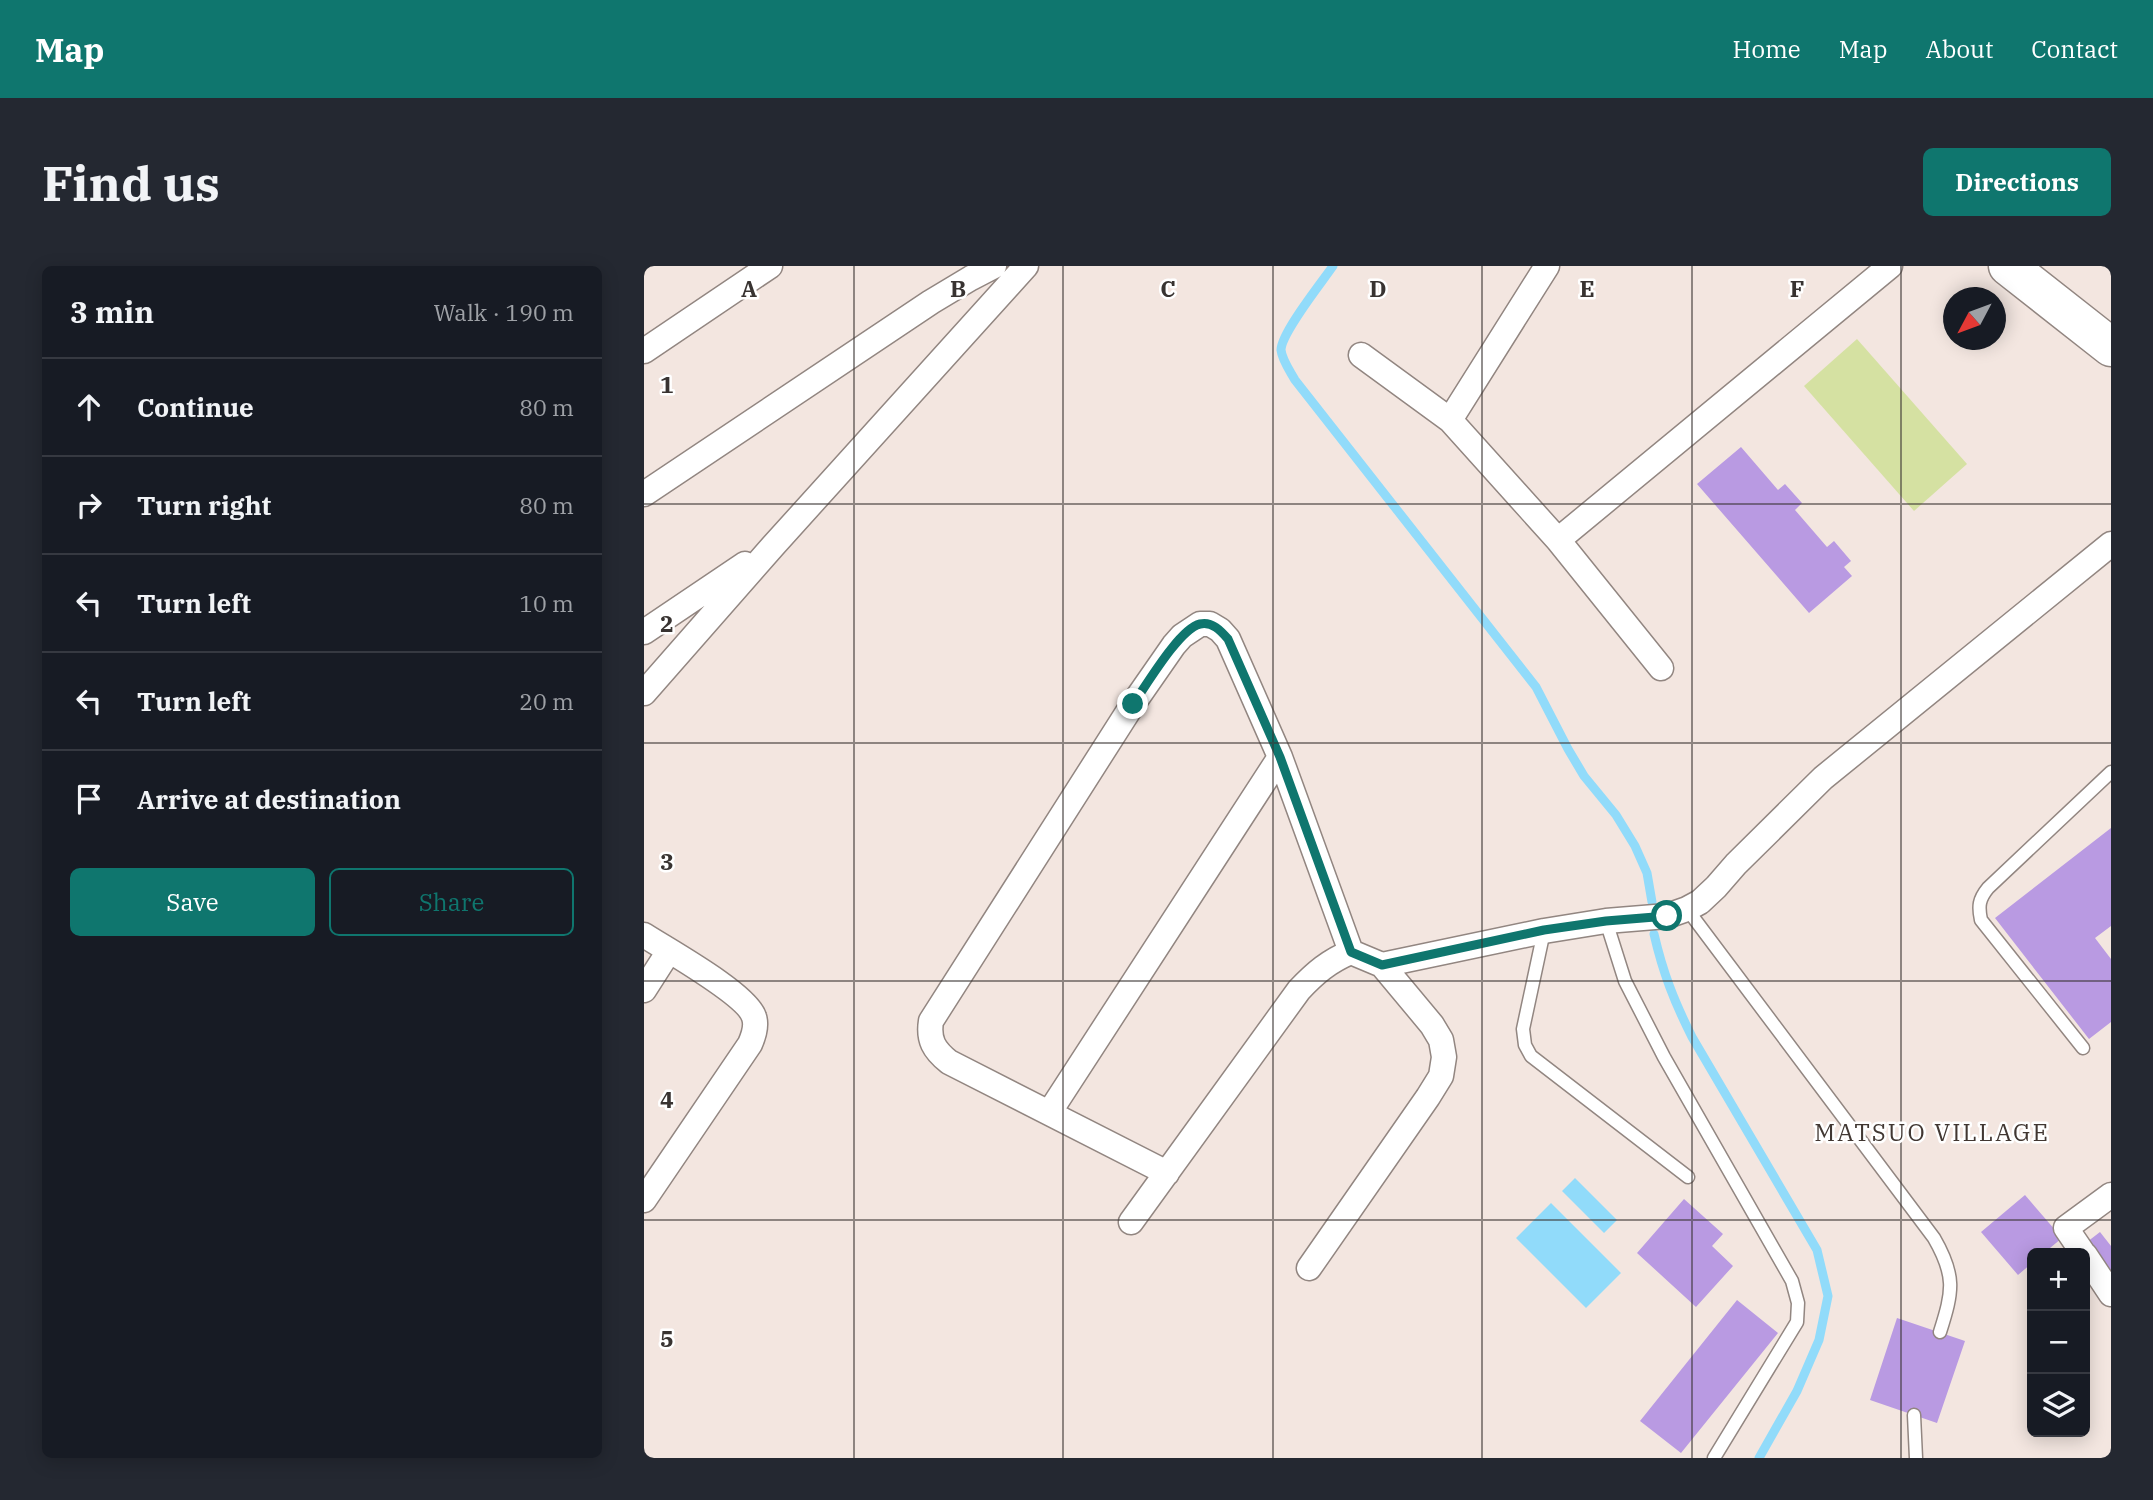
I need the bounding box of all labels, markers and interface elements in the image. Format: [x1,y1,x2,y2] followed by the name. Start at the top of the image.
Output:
[35,28,104,71] text: Map
[1733,33,1801,65] text: Home
[1839,33,1887,65] text: Map
[1925,33,1993,65] text: About
[2031,33,2118,65] text: Contact
[1923,148,2111,216] button: Directions
[42,151,220,214] text: Find us
[741,273,757,303] text: A
[950,273,966,303] text: B
[1160,273,1176,303] text: C
[1369,273,1387,303] text: D
[1579,273,1595,303] text: E
[1790,273,1804,303] text: F
[1943,287,2006,350] north arrow
[70,292,154,331] text: 3 min
[433,297,574,327] text: Walk · 190 m
[660,369,674,399] text: 1
[70,388,108,426] icon: ahead
[137,390,254,424] text: Continue
[519,392,574,422] text: 80 m
[70,486,108,524] icon: right
[137,488,271,522] text: Turn right
[519,490,574,520] text: 80 m
[70,584,108,622] icon: left
[137,586,251,620] text: Turn left
[519,588,574,618] text: 10 m
[660,608,674,638] text: 2
[70,682,108,720] icon: left
[137,684,251,718] text: Turn left
[519,686,574,716] text: 20 m
[1117,688,1148,719] route end
[70,780,108,818] icon: arrive
[137,782,401,816] text: Arrive at destination
[660,846,674,876] text: 3
[70,868,315,936] button: Save
[329,868,574,936] button: Share
[1651,900,1682,931] route start
[660,1084,674,1114] text: 4
[1814,1116,2050,1148] district label: MATSUO VILLAGE
[2027,1248,2090,1437] map controls
[2027,1248,2090,1311] button: +
[2027,1311,2090,1374] button: −
[660,1323,674,1353] text: 5
[2027,1374,2090,1437] button: layers

